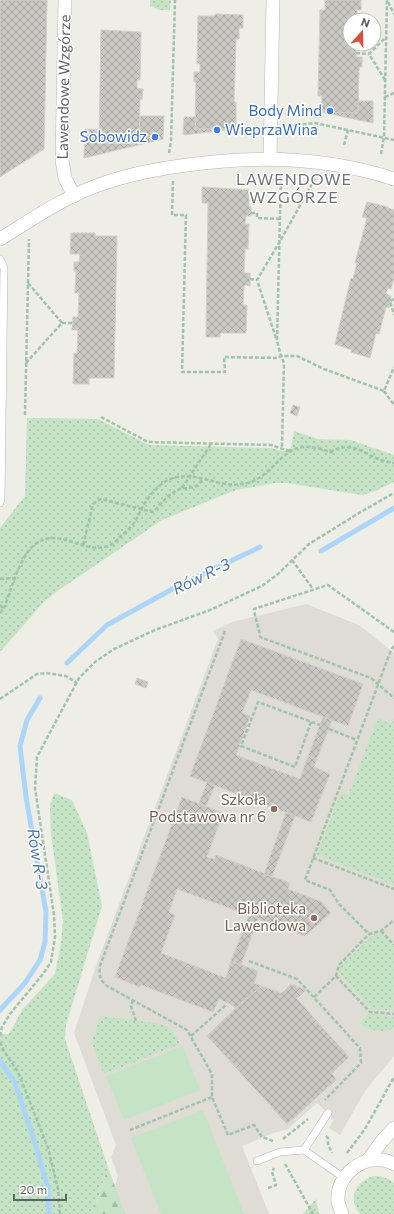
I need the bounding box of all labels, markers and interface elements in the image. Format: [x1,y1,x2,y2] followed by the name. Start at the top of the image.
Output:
[342,12,382,52] north arrow
[53,14,73,160] street label: Lawendowe Wzgórze
[359,15,372,30] text: N
[249,101,322,119] place label: Body Mind
[325,106,335,116] marker: Body Mind
[225,120,318,138] place label: WieprzaWina
[212,125,222,135] marker: WieprzaWina
[80,127,147,145] place label: Sobowidz
[150,132,160,142] marker: Sobowidz
[236,169,352,206] district label: LAWENDOWE WZGÓRZE
[169,553,233,598] water label: Rów R-3
[149,790,266,825] place label: Szkoła Podstawowa nr 6
[269,804,279,814] marker: Szkoła Podstawowa nr 6
[24,827,53,892] water label: Rów R-3
[224,899,306,934] place label: Biblioteka Lawendowa
[309,913,319,923] marker: Biblioteka Lawendowa
[14,1176,66,1202] scale bar
[20,1182,47,1196] text: 20 m

